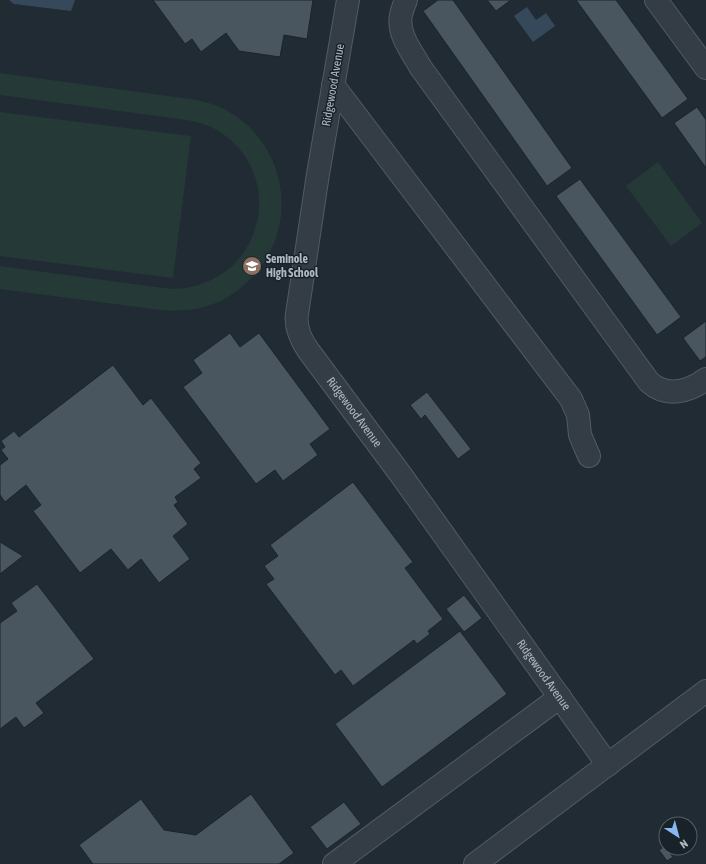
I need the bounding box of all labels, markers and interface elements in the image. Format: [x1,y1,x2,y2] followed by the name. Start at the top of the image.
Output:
[319,43,347,127] street label: Ridgewood Avenue
[266,252,319,280] place label: Seminole High School
[241,255,263,277] school or university icon: Seminole High School
[324,374,385,450] street label: Ridgewood Avenue
[514,637,574,713] street label: Ridgewood Avenue
[658,816,698,856] north arrow
[678,837,690,851] text: N

